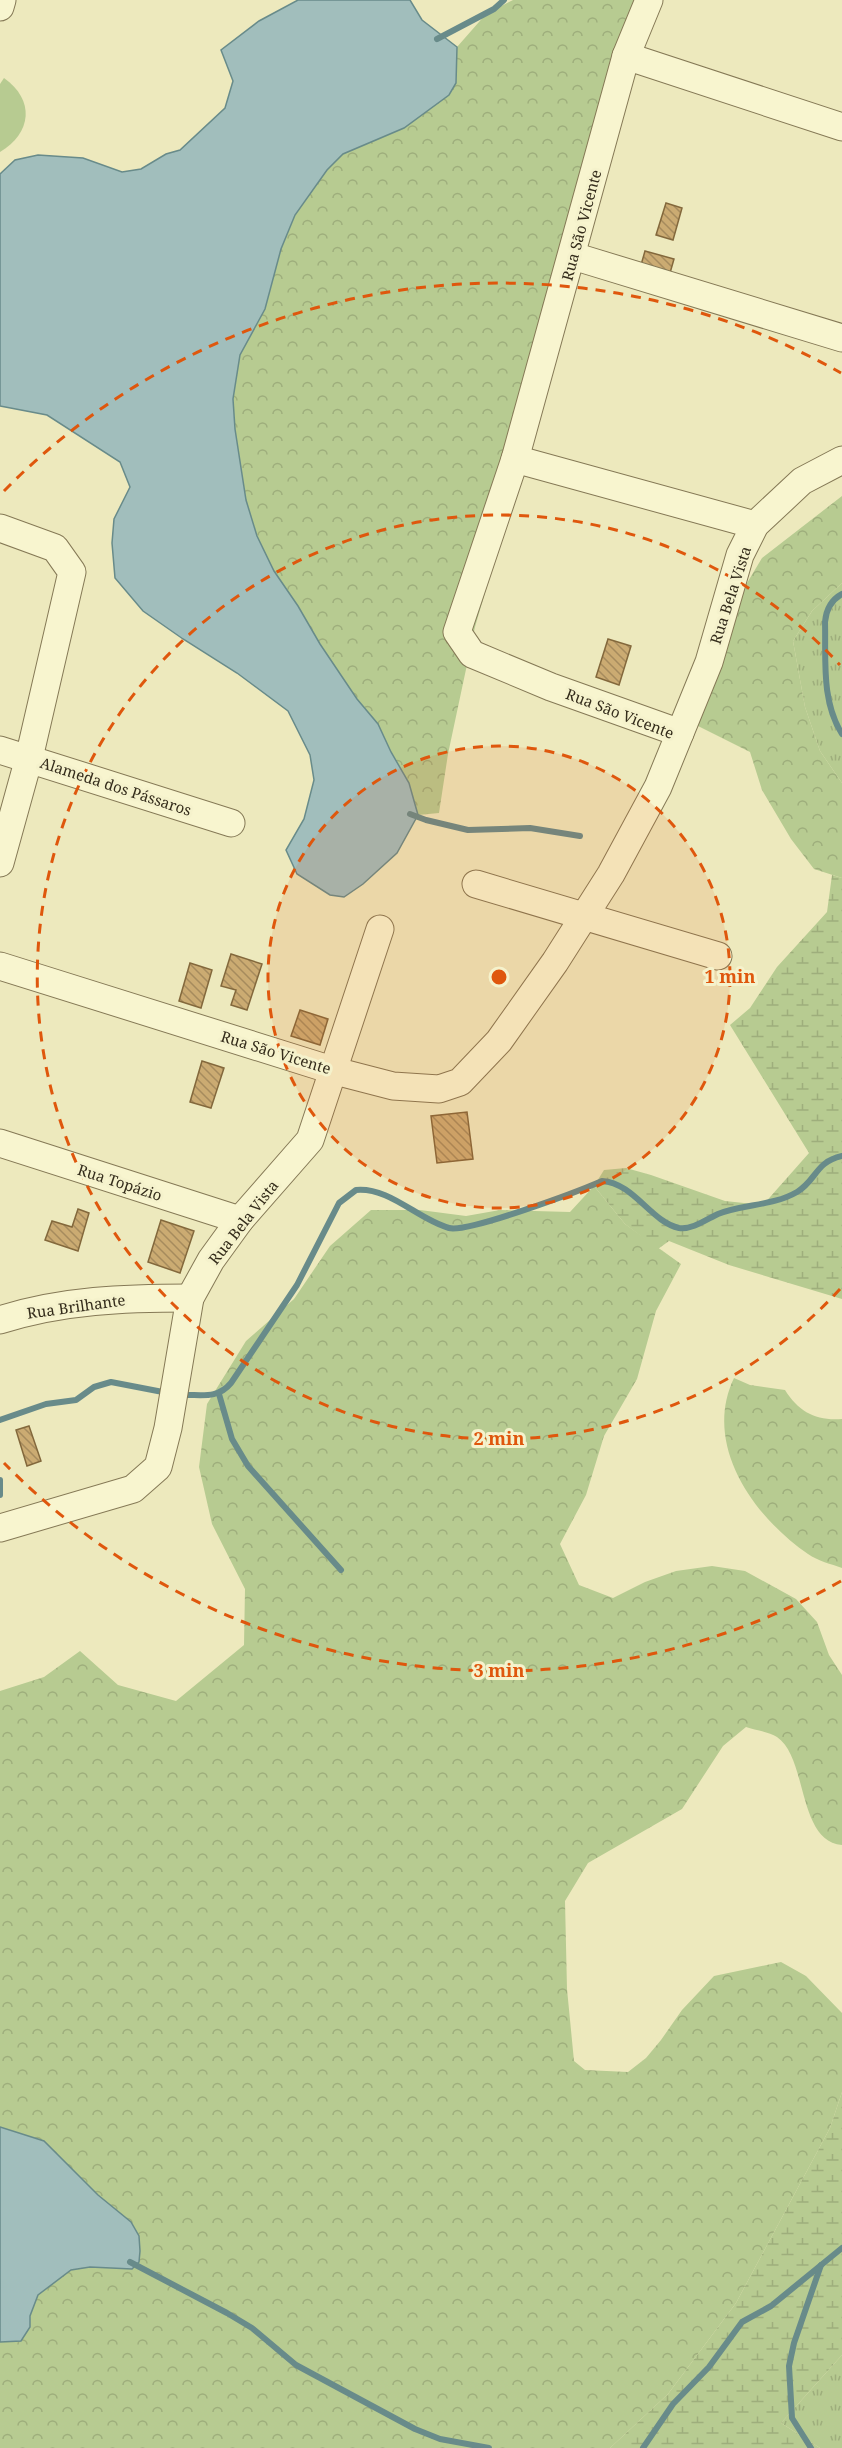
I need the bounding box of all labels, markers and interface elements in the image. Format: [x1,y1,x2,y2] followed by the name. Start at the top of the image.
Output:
[557,167,605,283] street label: Rua São Vicente
[705,543,755,647] street label: Rua Bela Vista
[563,683,677,743] street label: Rua São Vicente
[38,752,194,820] street label: Alameda dos Pássaros
[705,964,755,988] text: 1 min
[489,967,509,987] centre of rings
[218,1026,334,1078] street label: Rua São Vicente
[75,1159,165,1205] street label: Rua Topázio
[204,1176,282,1268] street label: Rua Bela Vista
[26,1289,126,1323] street label: Rua Brilhante
[474,1426,524,1450] text: 2 min
[474,1658,524,1682] text: 3 min

